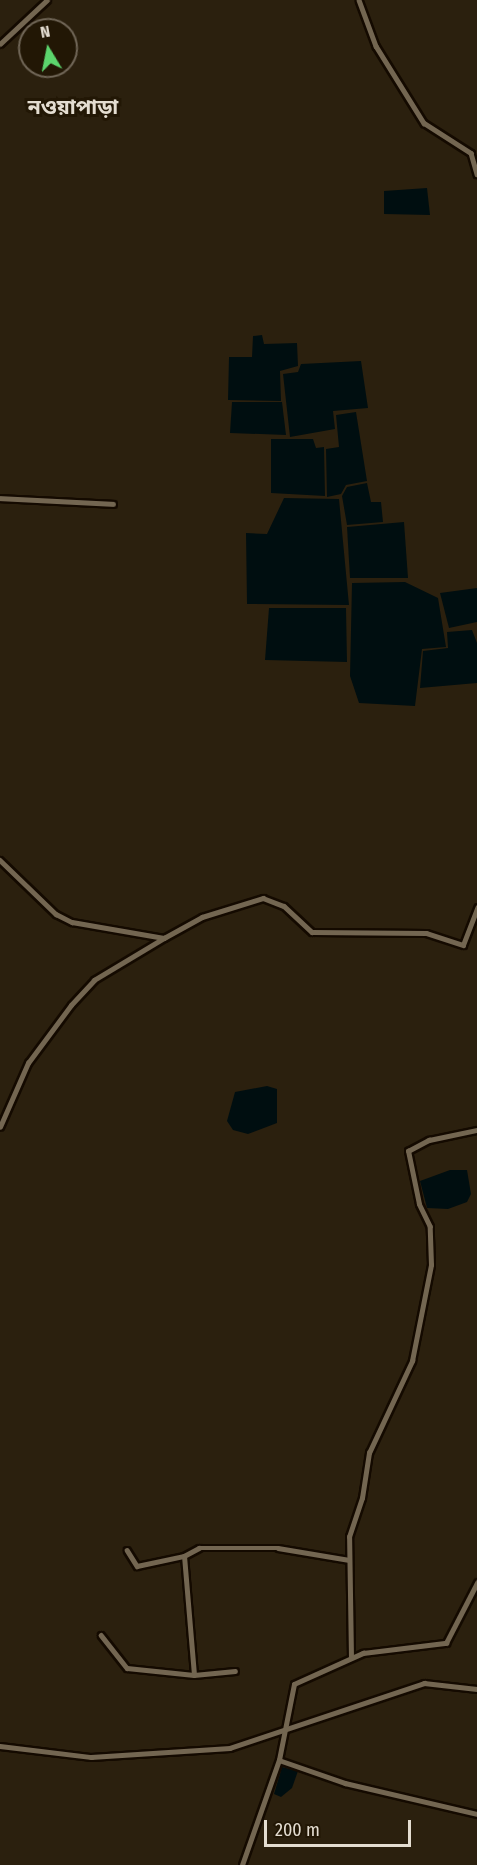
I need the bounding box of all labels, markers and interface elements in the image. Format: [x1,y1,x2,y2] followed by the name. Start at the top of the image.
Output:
[18,18,78,78] north arrow
[39,22,52,42] text: N
[28,94,118,120] district label: নওয়াপাড়া
[267,1808,414,1846] scale bar
[275,1819,320,1841] text: 200 m

